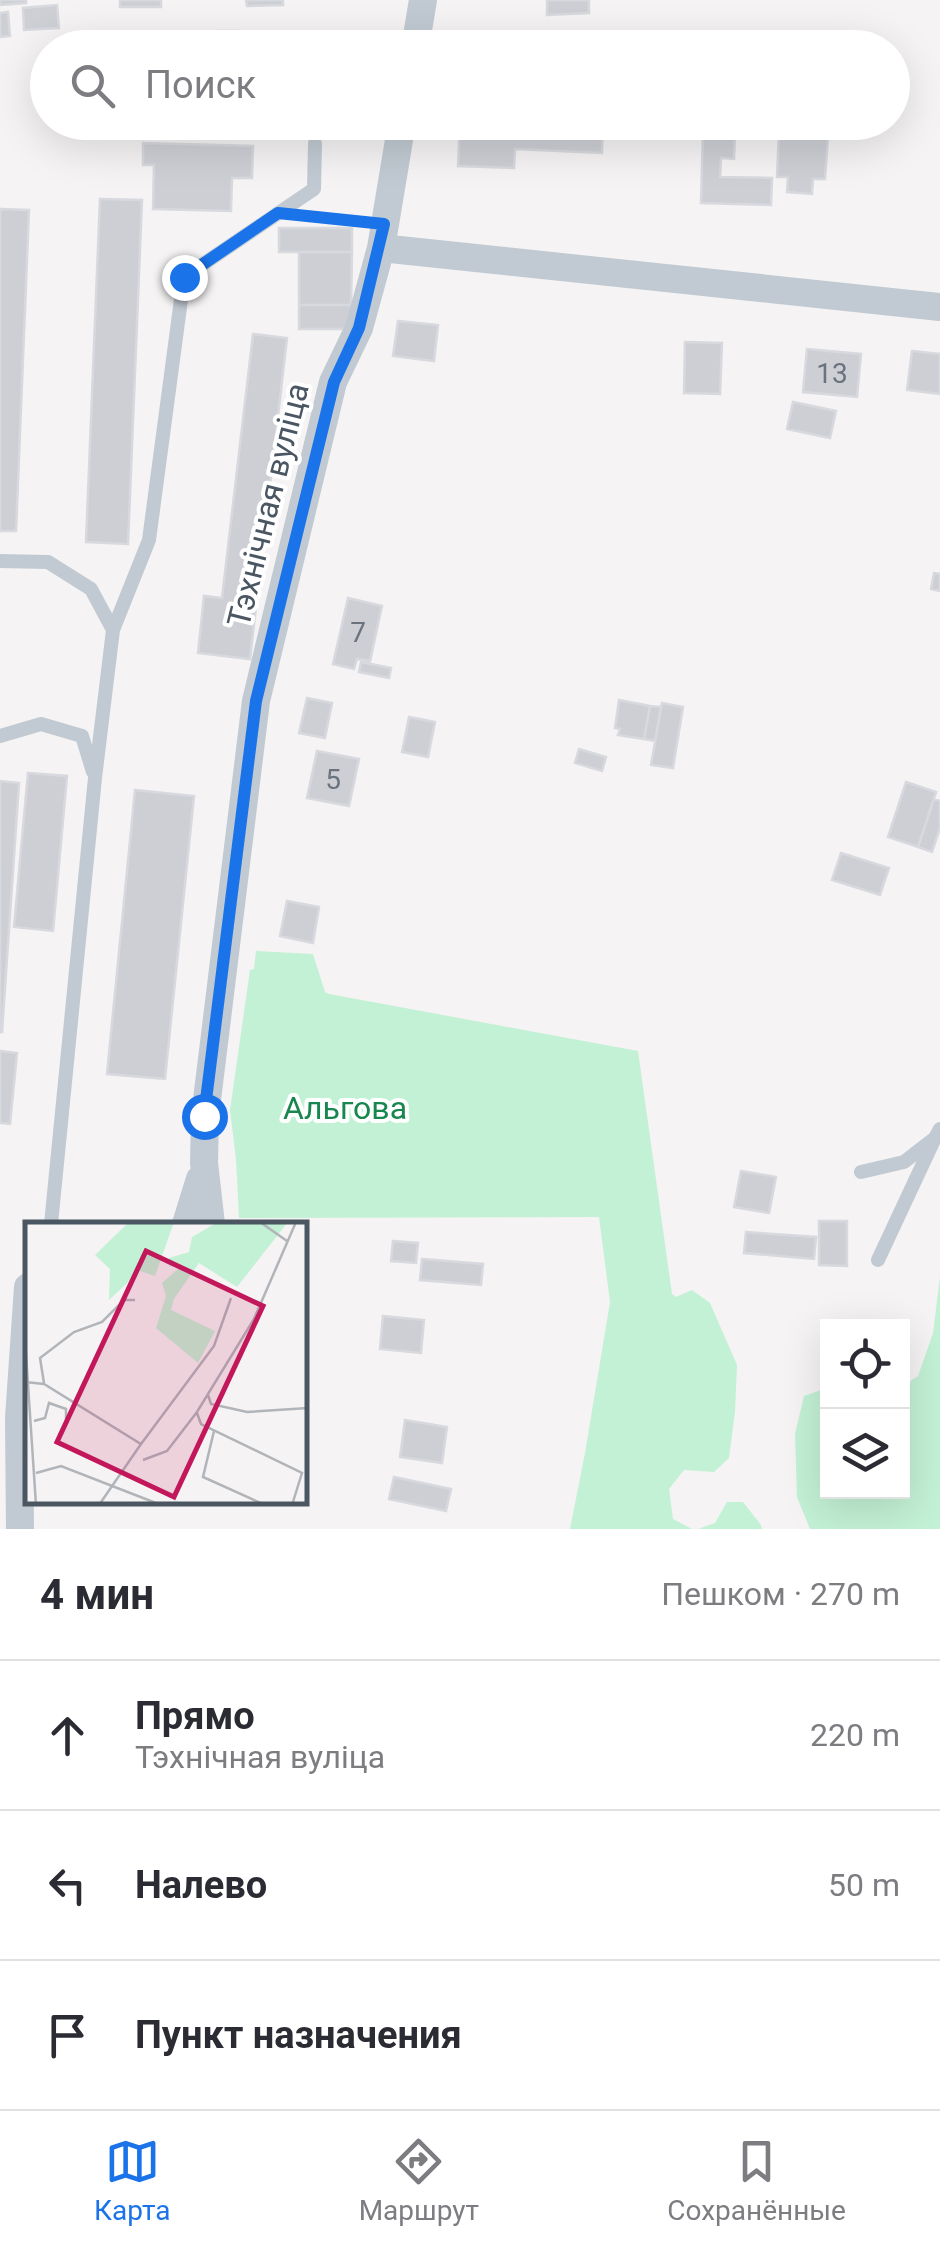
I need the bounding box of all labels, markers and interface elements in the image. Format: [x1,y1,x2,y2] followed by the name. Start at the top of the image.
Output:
[30,30,910,140] search box
[65,58,120,113] icon: search
[145,63,256,107] text: Поиск
[162,255,208,301] route end
[816,357,848,390] house number: 13
[219,379,317,631] street label: Тэхнічная вуліца
[350,616,366,649] house number: 7
[325,763,341,796] house number: 5
[283,1089,407,1127] park label: Альгова
[182,1094,228,1140] route start
[25,1222,308,1504] inset map
[820,1319,910,1499] map controls
[820,1319,910,1409] button: locate
[820,1409,910,1499] button: layers
[40,1570,154,1619] text: 4 мин
[661,1575,900,1613] text: Пешком · 270 m
[135,1694,255,1738] text: Прямо
[40,1708,95,1763] icon: ahead
[810,1716,900,1754] text: 220 m
[135,1738,385,1776] text: Тэхнічная вуліца
[40,1858,95,1913] icon: left
[135,1863,267,1907] text: Налево
[828,1866,900,1904] text: 50 m
[40,2008,95,2063] icon: arrive
[135,2013,462,2057] text: Пункт назначения
[94,2134,170,2227] tab: Карта
[359,2134,479,2227] tab: Маршрут
[667,2134,846,2227] tab: Сохранённые

